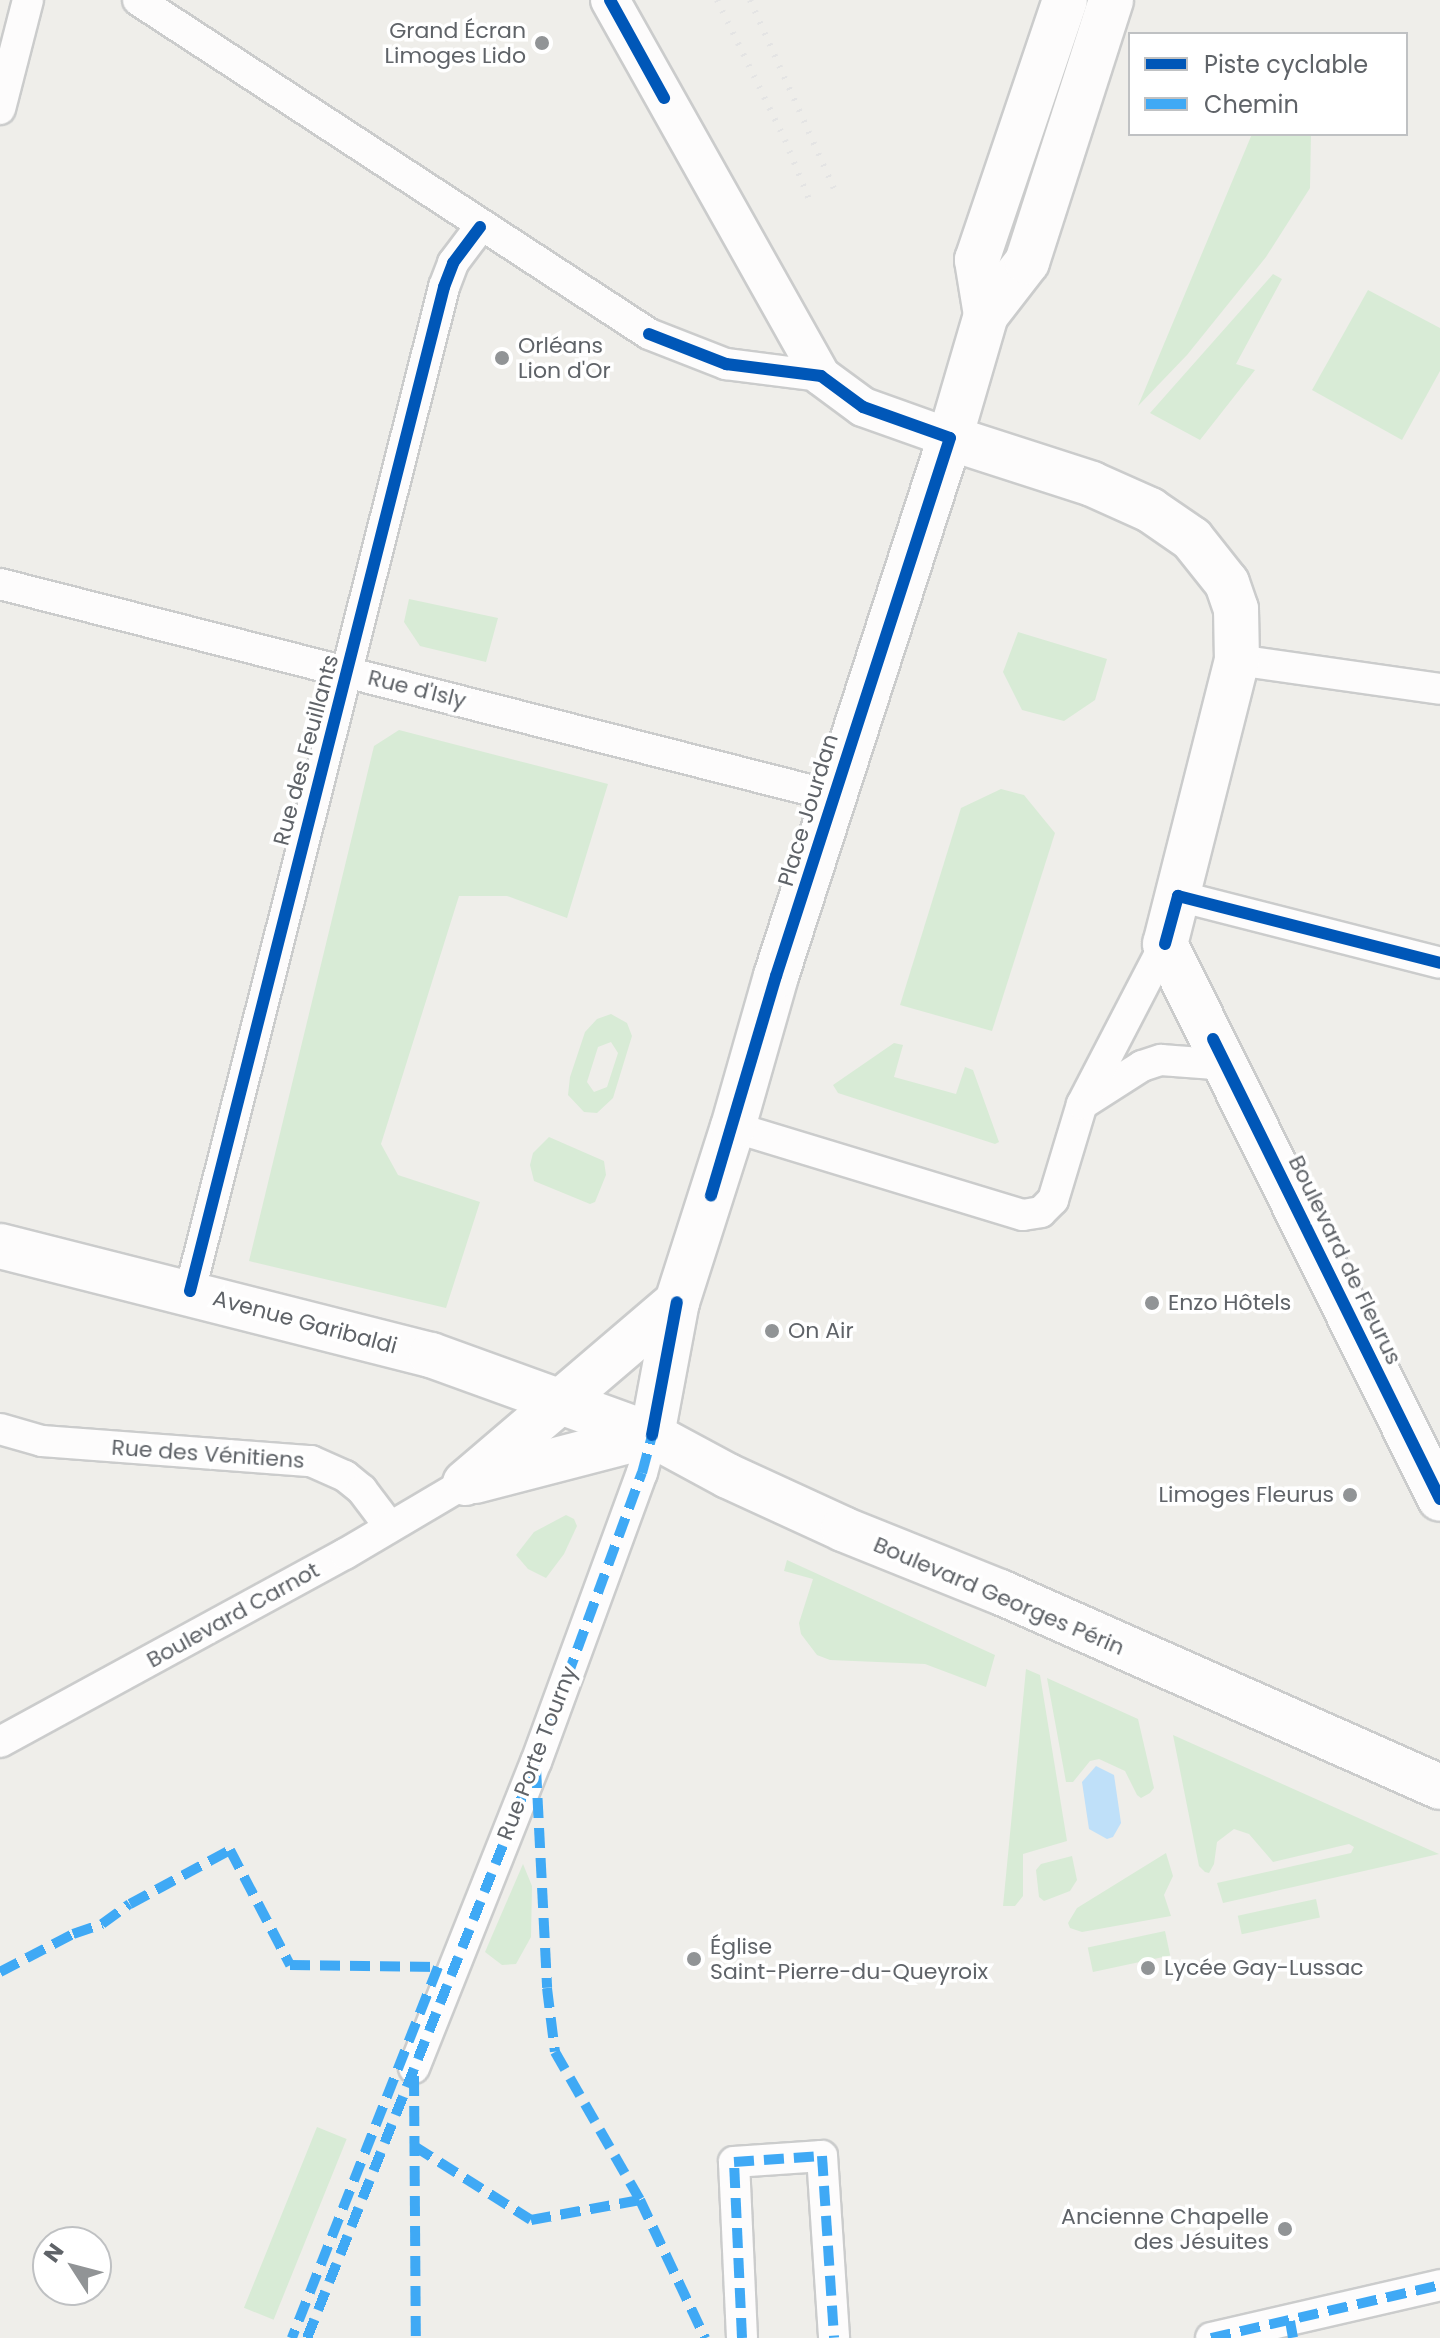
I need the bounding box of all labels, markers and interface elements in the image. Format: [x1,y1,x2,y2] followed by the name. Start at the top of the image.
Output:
[385,17,526,68] place label: Grand Écran Limoges Lido
[1128,32,1408,136] legend
[533,34,551,52] marker: Grand Écran Limoges Lido
[1204,48,1368,81] text: Piste cyclable
[1204,88,1299,121] text: Chemin
[518,332,611,384] place label: Orléans Lion d'Or
[493,349,511,367] marker: Orléans Lion d'Or
[268,652,344,848] street label: Rue des Feuillants
[365,664,469,714] street label: Rue d'Isly
[772,731,844,889] street label: Place Jourdan
[1283,1151,1407,1369] street label: Boulevard de Fleurus
[210,1285,400,1359] street label: Avenue Garibaldi
[1168,1290,1291,1316] place label: Enzo Hôtels
[1143,1294,1161,1312] marker: Enzo Hôtels
[788,1318,854,1344] place label: On Air
[763,1322,781,1340] marker: On Air
[111,1434,305,1474] street label: Rue des Vénitiens
[1158,1482,1334,1508] place label: Limoges Fleurus
[1341,1486,1359,1504] marker: Limoges Fleurus
[870,1531,1128,1661] street label: Boulevard Georges Périn
[142,1557,324,1673] street label: Boulevard Carnot
[492,1662,582,1844] street label: Rue Porte Tourny
[710,1933,988,1984] place label: Église Saint-Pierre-du-Queyroix
[685,1950,703,1968] marker: Église Saint-Pierre-du-Queyroix
[1164,1955,1364,1981] place label: Lycée Gay-Lussac
[1139,1959,1157,1977] marker: Lycée Gay-Lussac
[1061,2203,1269,2254] place label: Ancienne Chapelle des Jésuites
[1276,2220,1294,2238] marker: Ancienne Chapelle des Jésuites
[32,2226,112,2306] north arrow
[36,2237,71,2269] text: N

